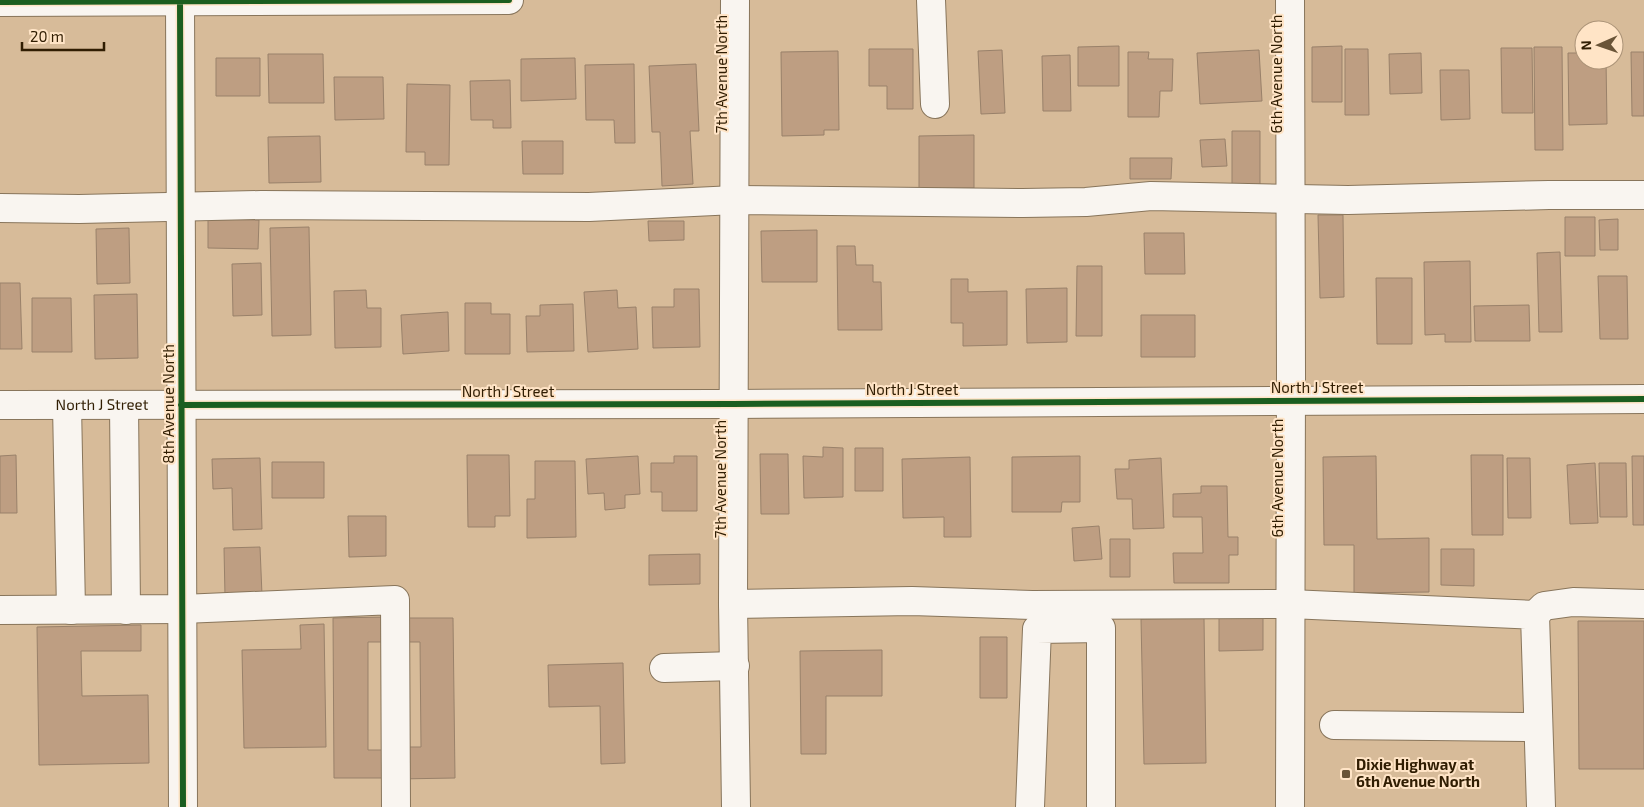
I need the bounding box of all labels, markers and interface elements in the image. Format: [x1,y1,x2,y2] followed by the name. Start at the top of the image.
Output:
[1267,14,1285,134] street label: 6th Avenue North
[712,15,730,133] street label: 7th Avenue North
[22,20,105,52] scale bar
[1574,20,1624,70] north arrow
[30,27,64,45] text: 20 m
[1577,40,1594,51] text: N
[159,344,177,464] street label: 8th Avenue North
[1271,378,1364,396] street label: North J Street
[866,380,959,398] street label: North J Street
[462,382,555,400] street label: North J Street
[56,395,149,413] street label: North J Street
[1268,418,1286,538] street label: 6th Avenue North
[711,420,729,538] street label: 7th Avenue North
[1356,755,1480,790] place label: Dixie Highway at 6th Avenue North
[1340,768,1352,780] marker: Dixie Highway at 6th Avenue North

